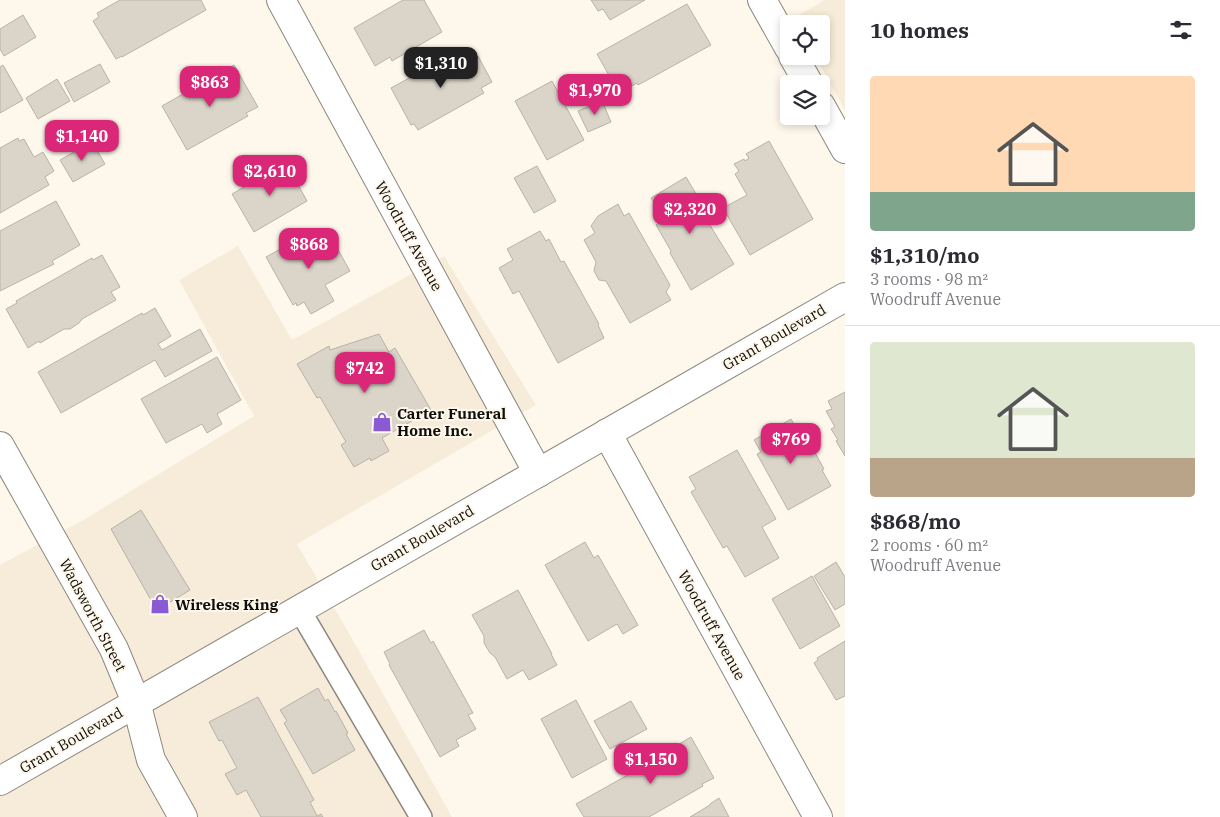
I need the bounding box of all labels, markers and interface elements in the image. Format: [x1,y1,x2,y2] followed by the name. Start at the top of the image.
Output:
[780,15,830,125] map controls
[780,15,830,65] button: locate
[870,16,969,44] text: 10 homes
[1167,16,1195,44] icon: filters
[400,46,482,89] pin: $1,310
[415,53,467,73] text: $1,310
[180,66,240,108] pin: $863
[191,72,229,92] text: $863
[554,74,636,116] pin: $1,970
[780,75,830,125] button: layers
[569,80,621,100] text: $1,970
[988,109,1078,199] icon: home
[41,120,123,162] pin: $1,140
[56,126,108,146] text: $1,140
[229,154,311,197] pin: $2,610
[244,161,296,181] text: $2,610
[371,178,447,294] street label: Woodruff Avenue
[649,192,731,235] pin: $2,320
[664,199,716,219] text: $2,320
[279,228,339,270] pin: $868
[290,234,328,254] text: $868
[870,241,979,269] text: $1,310/mo
[870,269,988,289] text: 3 rooms · 98 m²
[870,289,1001,309] text: Woodruff Avenue
[719,300,829,374] street label: Grant Boulevard
[335,352,395,394] pin: $742
[346,358,384,378] text: $742
[988,374,1078,464] icon: home
[397,404,506,440] place label: Carter Funeral Home Inc.
[371,411,393,433] shop icon: Carter Funeral Home Inc.
[761,422,821,465] pin: $769
[772,429,810,449] text: $769
[367,501,477,575] street label: Grant Boulevard
[870,507,961,535] text: $868/mo
[870,535,988,555] text: 2 rooms · 60 m²
[55,555,131,675] street label: Wadsworth Street
[870,555,1001,575] text: Woodruff Avenue
[674,567,750,683] street label: Woodruff Avenue
[149,593,171,615] shop icon: Wireless King
[175,595,279,614] place label: Wireless King
[16,703,126,777] street label: Grant Boulevard
[610,742,692,785] pin: $1,150
[625,749,677,769] text: $1,150

